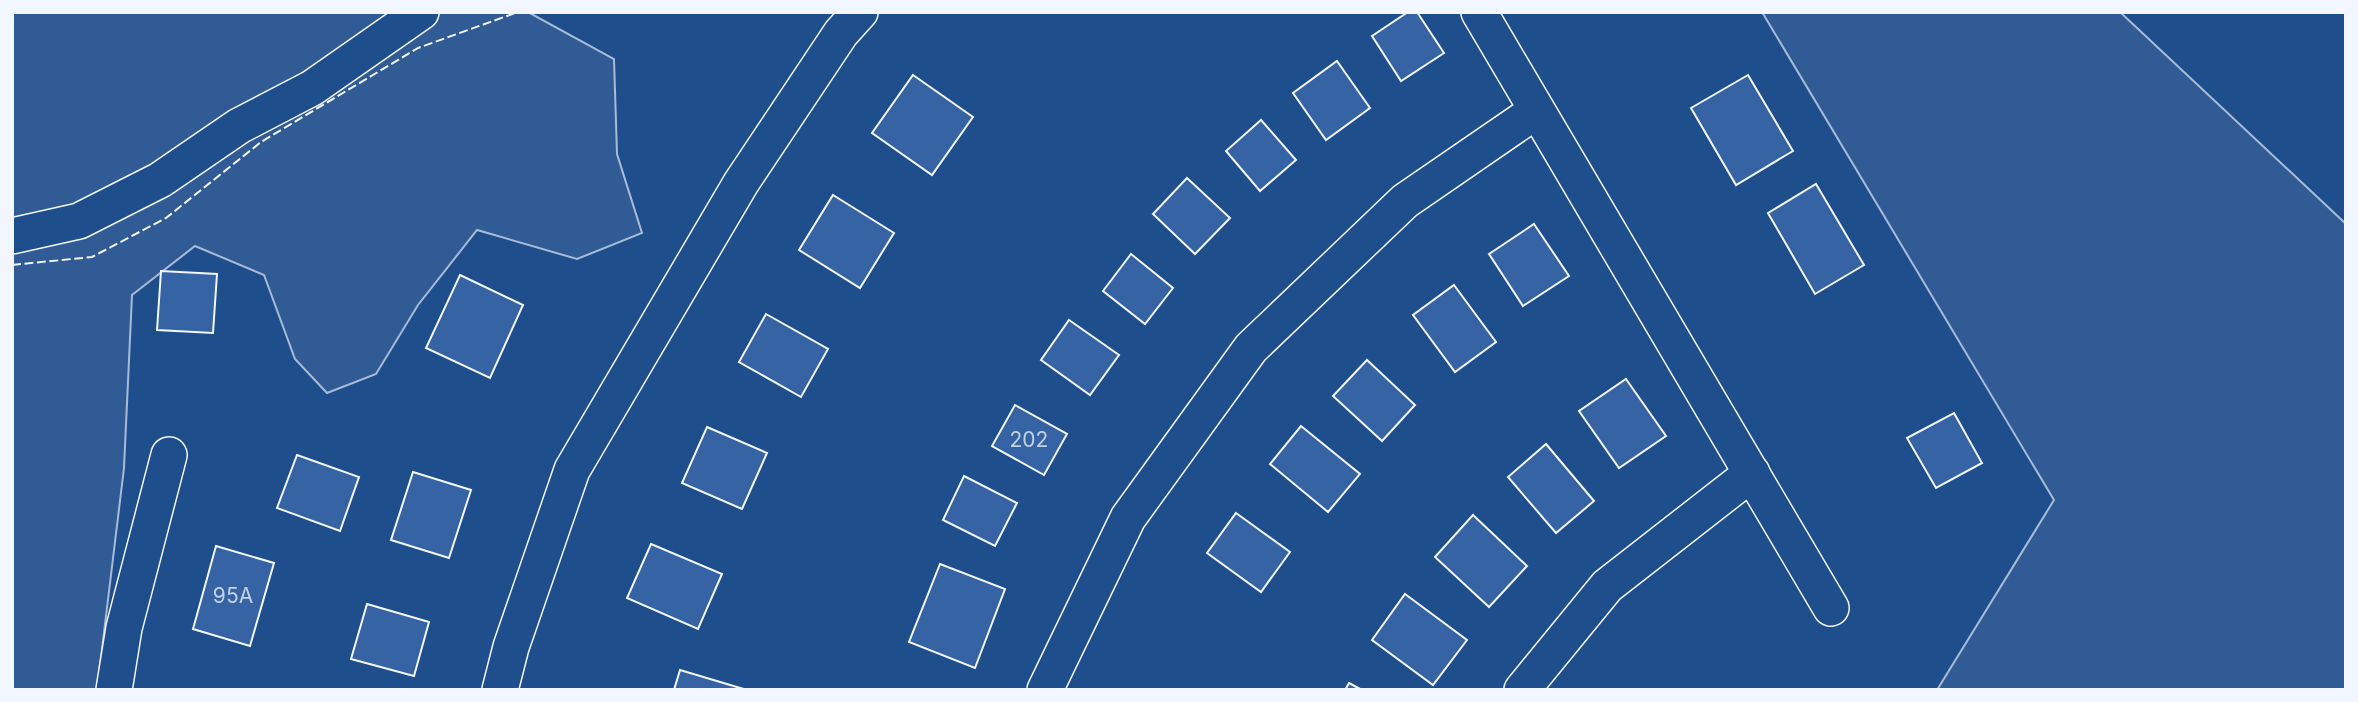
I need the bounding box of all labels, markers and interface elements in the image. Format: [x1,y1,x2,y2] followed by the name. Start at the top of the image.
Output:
[1010,427,1048,452] house number: 202
[213,583,253,608] house number: 95А

